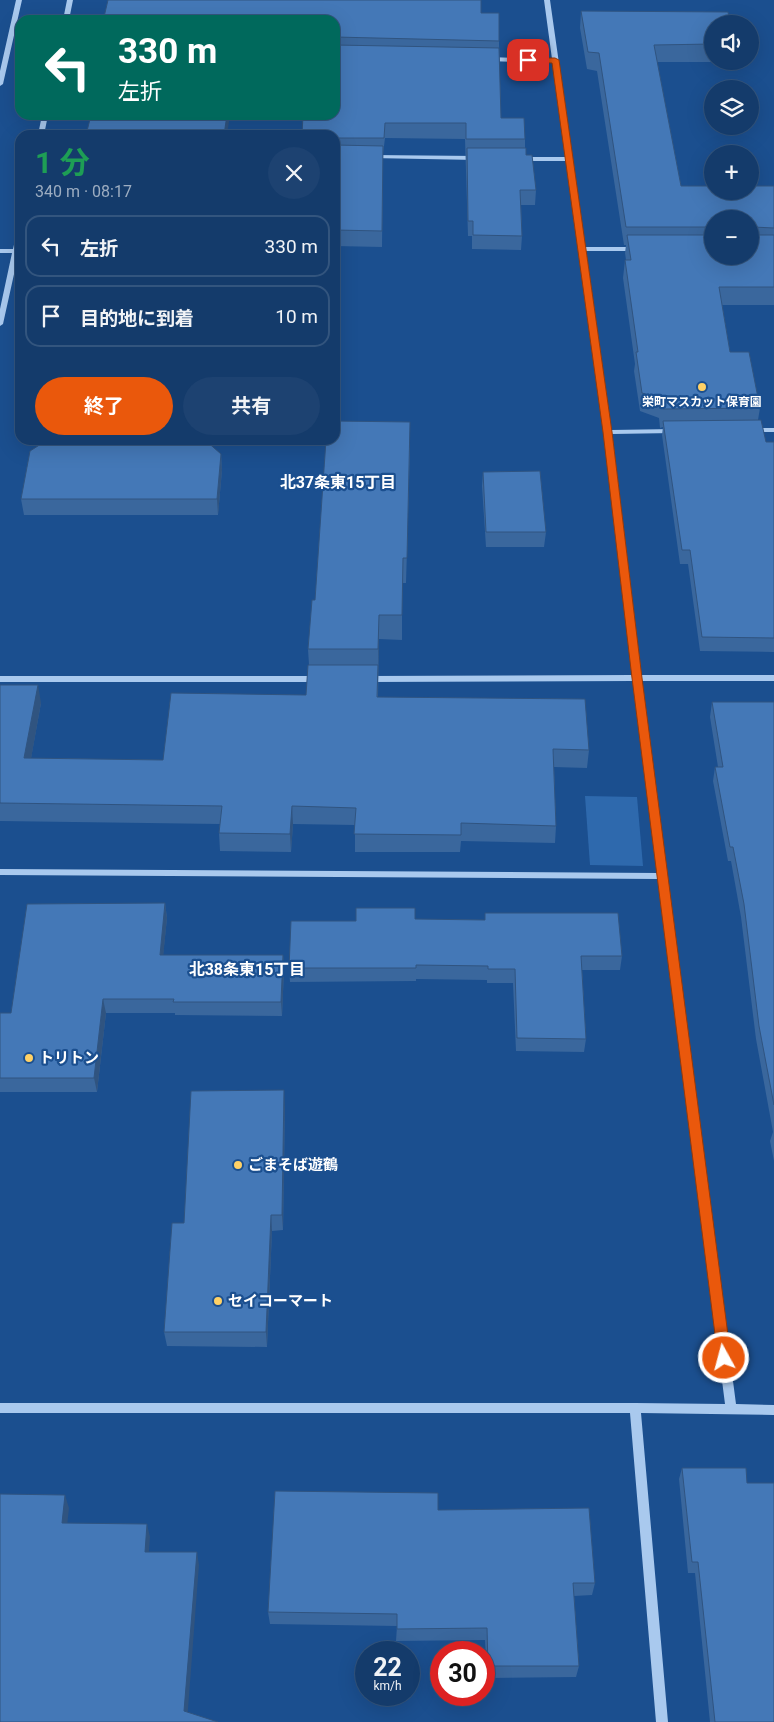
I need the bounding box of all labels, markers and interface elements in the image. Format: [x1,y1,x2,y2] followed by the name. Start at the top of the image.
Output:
[704,15,759,265] map controls
[704,15,759,70] button: sound
[118,31,217,72] text: 330 m
[35,35,100,100] icon: left
[507,39,549,81] pin
[514,46,542,74] icon: arrive
[118,79,162,104] text: 左折
[704,80,759,135] button: layers
[35,145,90,180] text: 1 分
[704,145,759,200] button: +
[268,147,320,199] button: close
[35,182,132,201] text: 340 m · 08:17
[704,210,759,265] button: −
[37,232,65,260] icon: left
[265,235,318,258] text: 330 m
[80,237,118,260] text: 左折
[37,302,65,330] icon: arrive
[275,305,318,328] text: 10 m
[80,307,194,330] text: 目的地に到着
[35,377,173,435] button: 終了
[183,377,320,435] button: 共有
[696,381,708,393] marker: 栄町マスカット保育園
[642,395,762,409] place label: 栄町マスカット保育園
[280,473,396,492] district label: 北37条東15丁目
[189,960,305,979] district label: 北38条東15丁目
[39,1049,99,1067] place label: トリトン
[23,1052,35,1064] marker: トリトン
[248,1156,338,1174] place label: ごまそば遊鶴
[232,1159,244,1171] marker: ごまそば遊鶴
[228,1292,333,1310] place label: セイコーマート
[212,1295,224,1307] marker: セイコーマート
[697,1331,749,1383] position arrow
[430,1641,495,1706] speed limit sign: 30
[373,1653,402,1682] text: 22
[373,1679,402,1693] text: km/h

